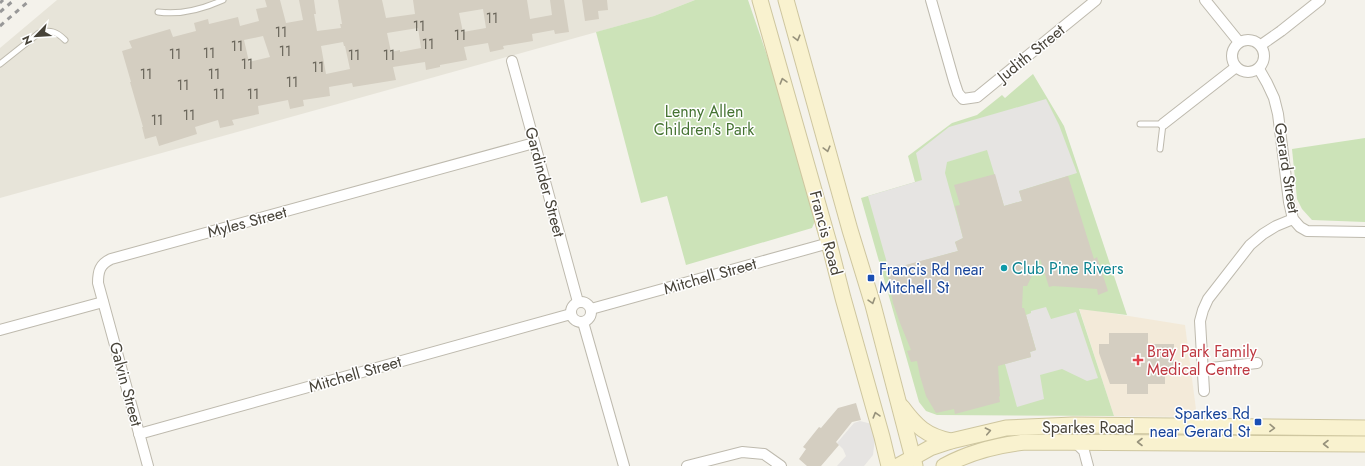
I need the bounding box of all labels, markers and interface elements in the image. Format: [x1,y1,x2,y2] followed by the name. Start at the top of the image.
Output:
[486,8,498,28] house number: 11
[16,16,56,56] north arrow
[413,16,425,36] house number: 11
[991,19,1070,89] street label: Judith Street
[275,22,287,42] house number: 11
[454,25,466,45] house number: 11
[18,33,36,48] text: N
[422,34,434,54] house number: 11
[792,34,801,41] one-way arrow
[231,36,243,56] house number: 11
[279,41,291,61] house number: 11
[203,43,215,63] house number: 11
[169,44,181,64] house number: 11
[348,45,360,65] house number: 11
[383,45,395,65] house number: 11
[241,54,253,74] house number: 11
[312,57,324,77] house number: 11
[140,64,152,84] house number: 11
[208,64,220,84] house number: 11
[286,72,298,92] house number: 11
[177,75,189,95] house number: 11
[779,78,788,85] one-way arrow
[213,84,225,104] house number: 11
[247,84,259,104] house number: 11
[654,100,755,141] park label: Lenny Allen Children's Park
[183,105,195,125] house number: 11
[151,110,163,130] house number: 11
[1268,121,1306,215] street label: Gerard Street
[519,124,571,240] street label: Gardinder Street
[823,146,831,152] one-way arrow
[804,188,848,278] street label: Francis Road
[205,200,289,244] street label: Myles Street
[661,252,759,300] street label: Mitchell Street
[1012,257,1123,280] place label: Club Pine Rivers
[879,258,985,299] place label: Francis Rd near Mitchell St
[999,263,1009,273] marker: Club Pine Rivers
[866,273,876,283] marker: Francis Rd near Mitchell St
[867,297,876,304] one-way arrow
[104,339,148,429] street label: Galvin Street
[1147,340,1258,381] place label: Bray Park Family Medical Centre
[306,350,404,398] street label: Mitchell Street
[1132,354,1144,366] marker: Bray Park Family Medical Centre
[1150,402,1250,443] place label: Sparkes Rd near Gerard St
[872,412,881,419] one-way arrow
[1042,416,1134,439] street label: Sparkes Road
[1253,417,1263,427] marker: Sparkes Rd near Gerard St
[1269,423,1275,432] one-way arrow
[985,428,992,436] one-way arrow
[1137,438,1143,446] one-way arrow
[1323,440,1329,448] one-way arrow

